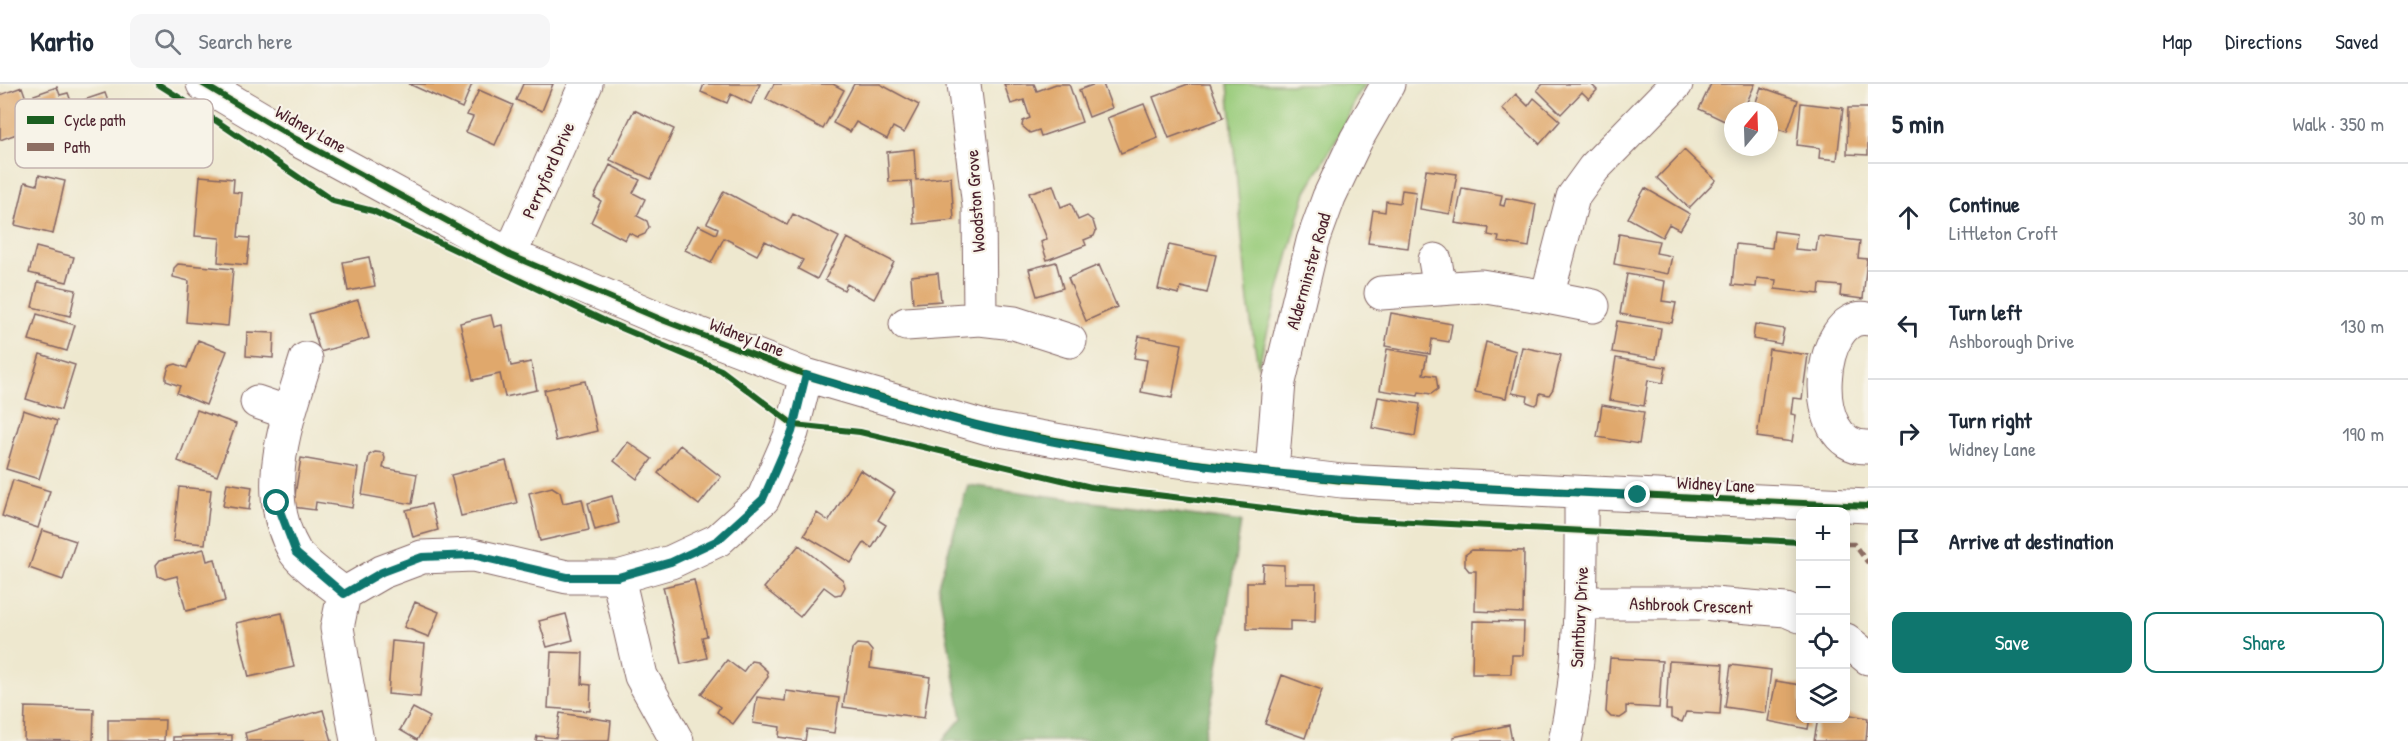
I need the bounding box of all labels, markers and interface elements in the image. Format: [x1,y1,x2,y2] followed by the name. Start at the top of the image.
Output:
[130,14,550,68] search box
[30,22,94,60] text: Kartio
[151,25,184,58] icon: search
[199,26,293,56] text: Search here
[2162,27,2192,56] text: Map
[2225,27,2302,56] text: Directions
[2335,27,2378,56] text: Saved
[15,99,213,168] legend
[271,99,351,159] street label: Widney Lane
[1724,102,1778,156] north arrow
[1892,106,1944,141] text: 5 min
[64,109,126,131] text: Cycle path
[2292,110,2384,137] text: Walk · 350 m
[516,118,580,222] street label: Perryford Drive
[64,136,90,158] text: Path
[959,149,991,253] street label: Woodston Grove
[1949,189,2020,219] text: Continue
[1892,201,1925,234] icon: ahead
[2348,204,2384,231] text: 30 m
[1279,210,1337,332] street label: Alderminster Road
[1949,219,2057,246] text: Littleton Croft
[1949,297,2022,327] text: Turn left
[1892,309,1925,342] icon: left
[706,311,788,363] street label: Widney Lane
[2341,312,2384,339] text: 130 m
[1949,327,2074,354] text: Ashborough Drive
[1949,405,2032,435] text: Turn right
[1892,417,1925,450] icon: right
[2342,420,2384,447] text: 190 m
[1949,435,2036,462] text: Widney Lane
[1676,469,1756,499] street label: Widney Lane
[1624,481,1650,507] route end
[263,489,289,515] route start
[1796,507,1850,723] map controls
[1796,507,1850,561] button: +
[1892,525,1925,558] icon: arrive
[1949,526,2114,556] text: Arrive at destination
[1796,561,1850,615] button: −
[1564,566,1594,668] street label: Saintbury Drive
[1629,590,1754,620] street label: Ashbrook Crescent
[1892,612,2132,673] button: Save
[2144,612,2384,673] button: Share
[1796,615,1850,669] button: locate
[1796,669,1850,723] button: layers

